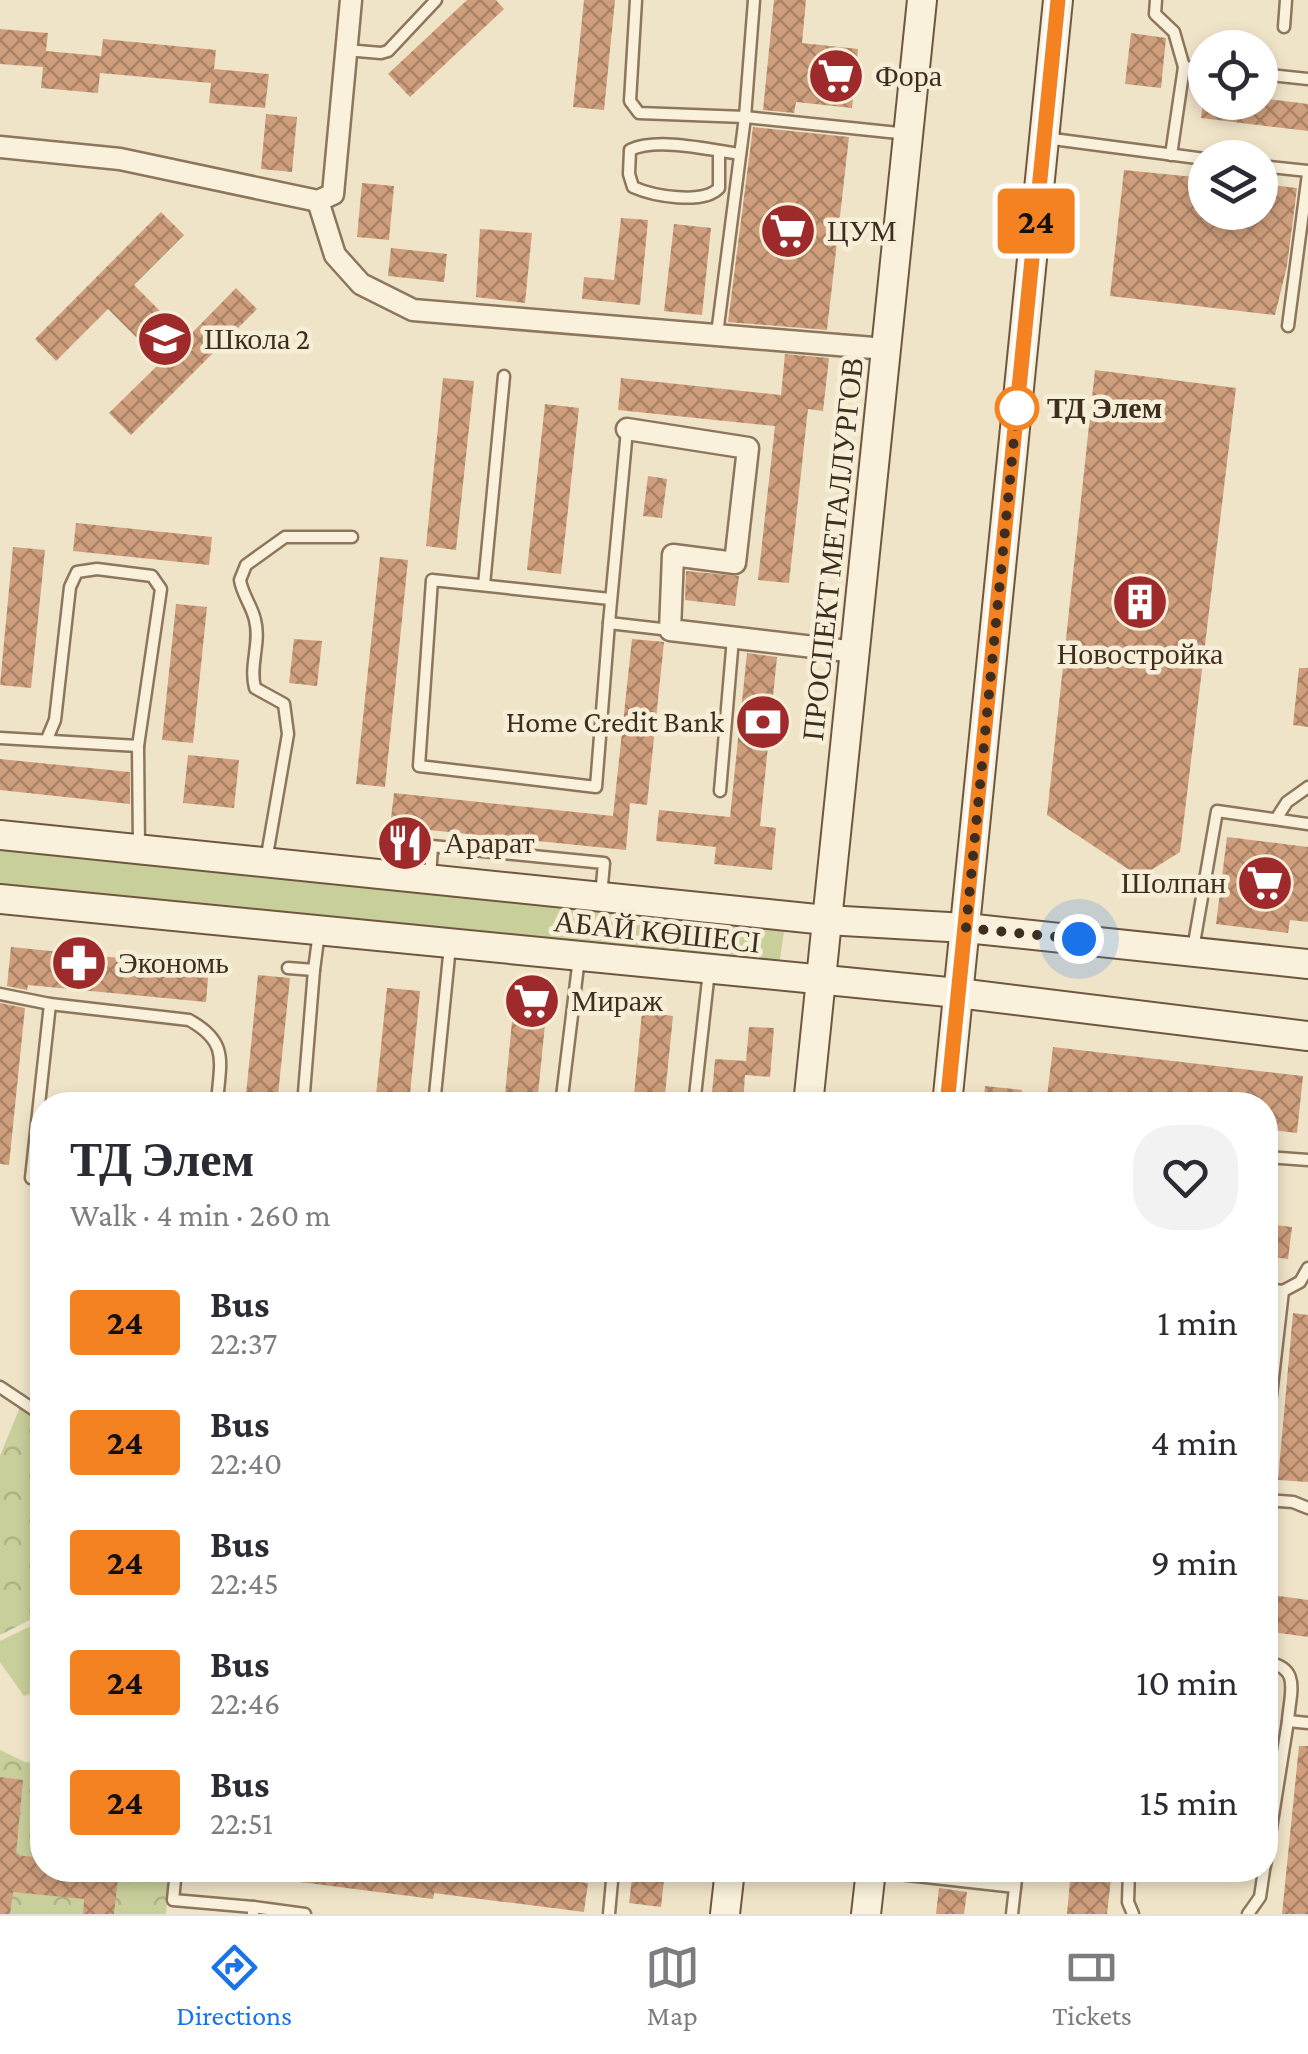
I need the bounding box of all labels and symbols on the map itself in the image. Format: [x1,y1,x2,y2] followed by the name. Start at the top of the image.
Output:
[806,46,866,106] supermarket icon: Фора
[875,59,942,92] place label: Фора
[991,188,1081,254] line badge: 24
[758,201,818,261] supermarket icon: ЦУМ
[827,214,897,247] place label: ЦУМ
[135,309,195,369] school or university icon: Школа 2
[204,322,310,355] place label: Школа 2
[796,356,869,742] street label: ПРОСПЕКТ МЕТАЛЛУРГОВ
[996,387,1038,429] marker: ТД Элем
[1047,391,1162,424] place label: ТД Элем
[1110,572,1170,632] building icon: Новостройка
[1057,637,1223,670] place label: Новостройка
[733,692,793,752] bank icon: Home Credit Bank
[506,705,725,738] place label: Home Credit Bank
[375,813,435,873] restaurant icon: Арарат
[444,826,535,859] place label: Арарат
[1235,853,1295,913] supermarket icon: Шолпан
[1121,866,1226,899] place label: Шолпан
[552,904,762,959] street label: АБАЙ КӨШЕСІ
[1054,914,1104,964] your location
[49,933,109,993] pharmacy icon: Экономь
[118,946,229,979] place label: Экономь
[502,971,562,1031] supermarket icon: Мираж
[571,984,663,1017] place label: Мираж

